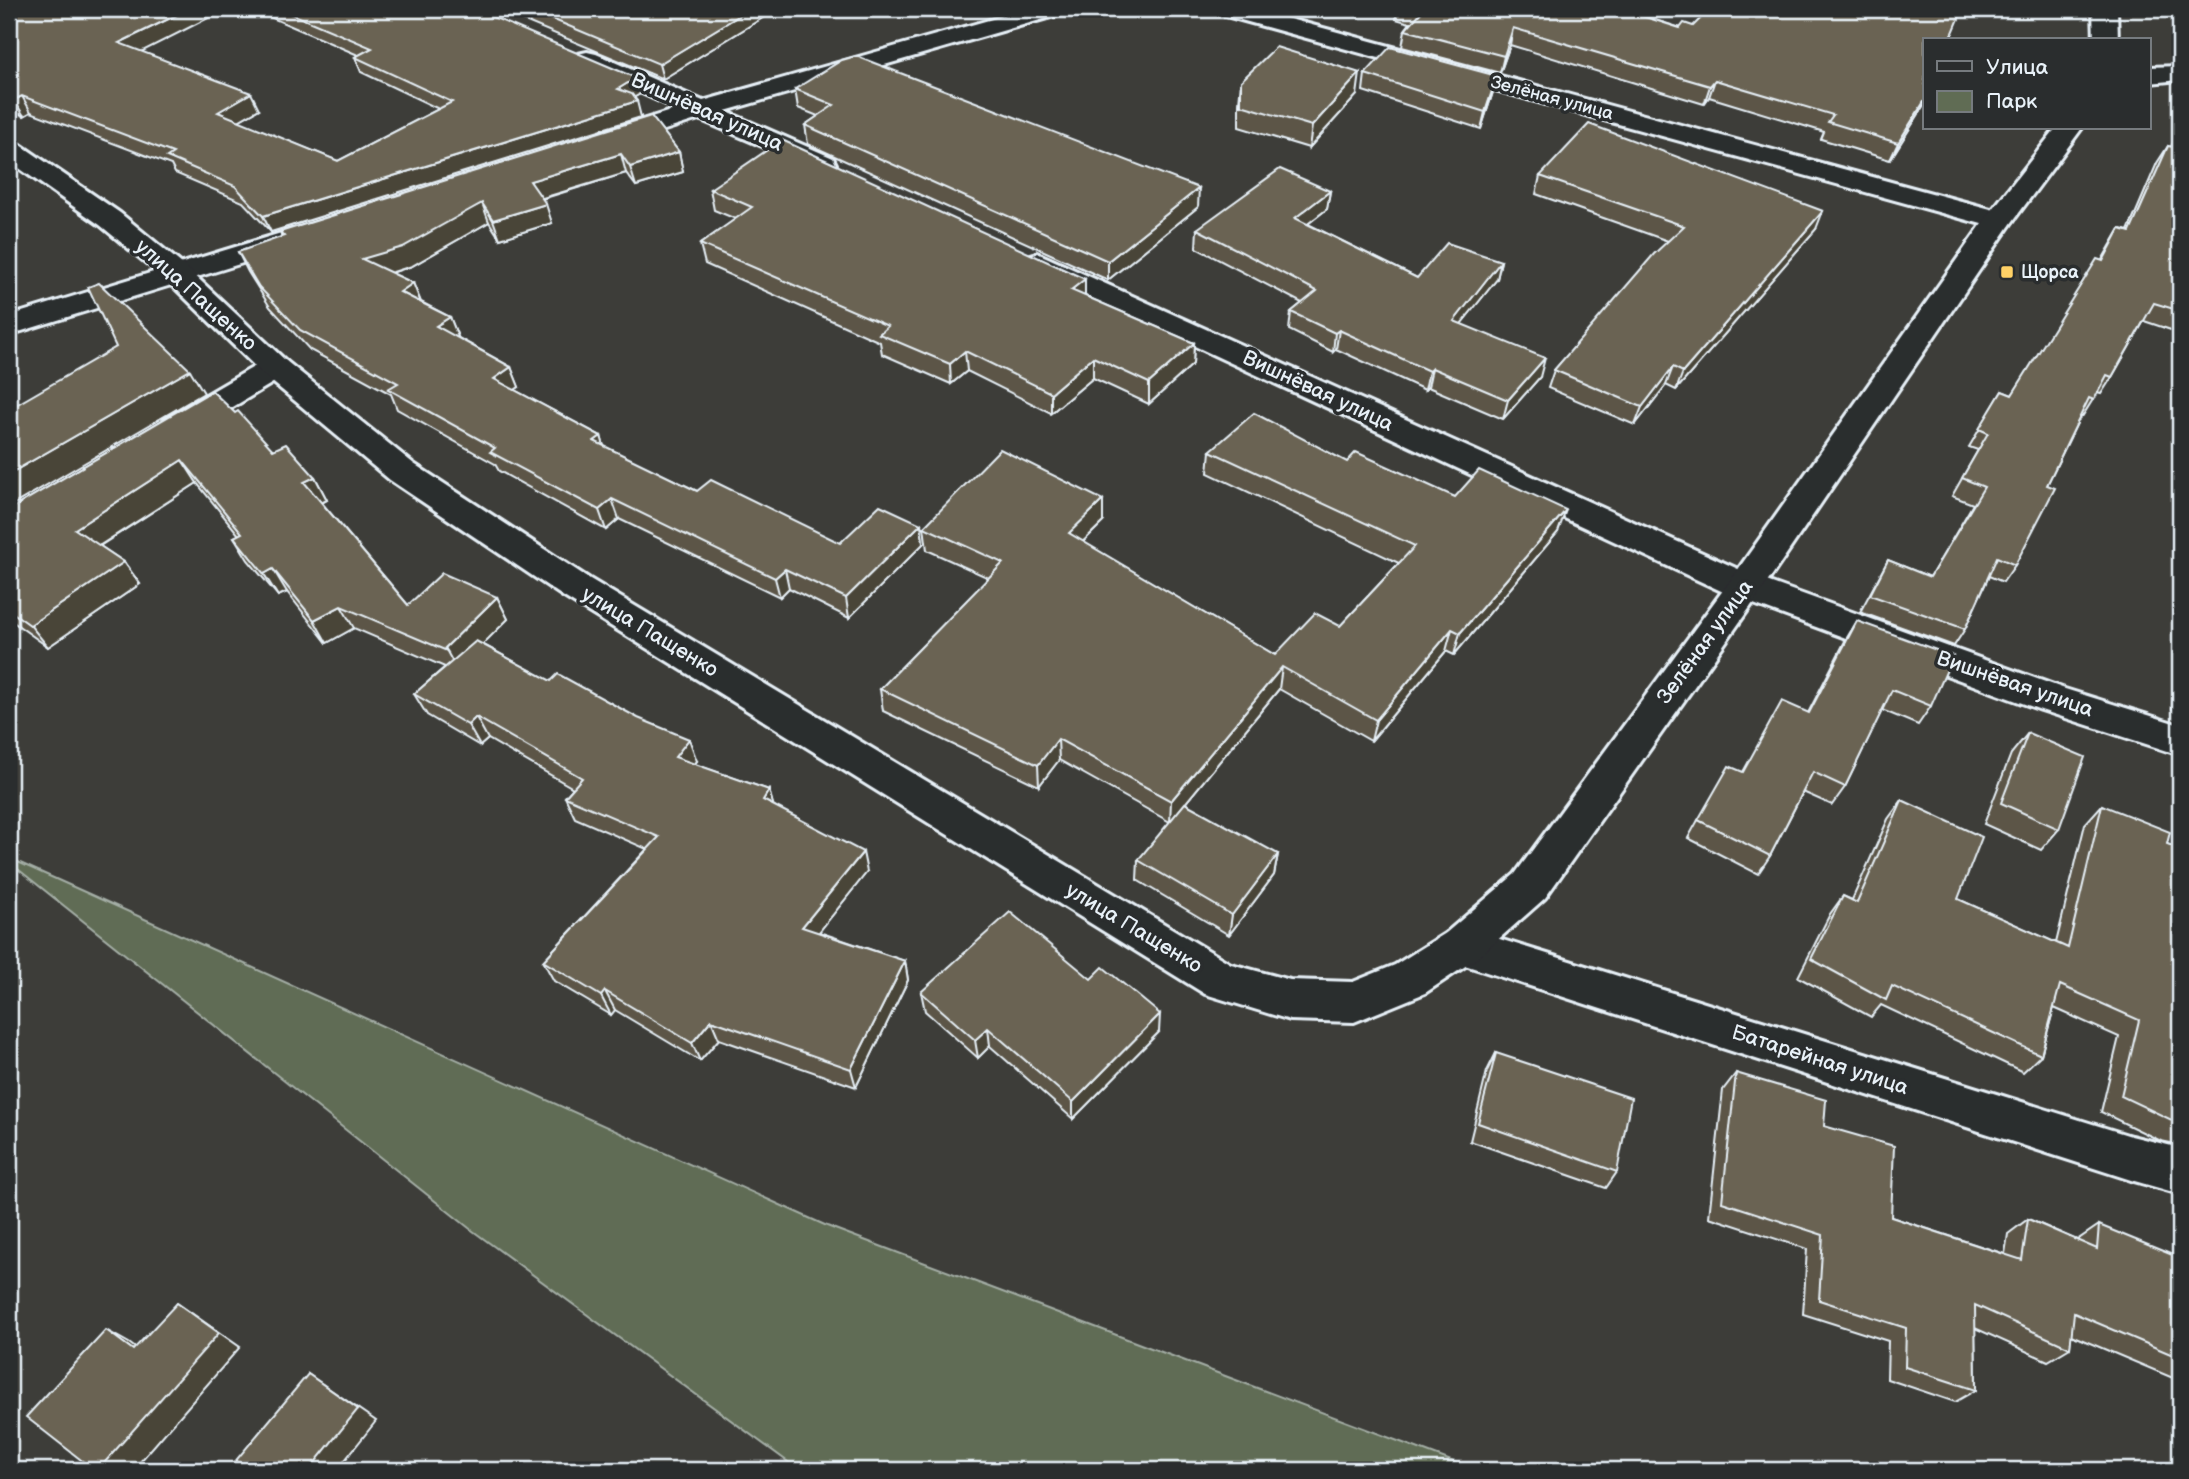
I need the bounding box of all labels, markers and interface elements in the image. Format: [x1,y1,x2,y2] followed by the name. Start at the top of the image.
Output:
[1923,38,2150,130] legend
[1986,55,2049,80] text: Улица
[627,67,787,157] street label: Вишнёвая улица
[1488,72,1616,125] street label: Зелёная улица
[1986,89,2037,114] text: Парк
[130,234,262,356] street label: улица Пащенко
[2021,262,2079,283] place label: Щорса
[1999,264,2015,280] marker: Щорса
[1239,345,1398,437] street label: Вишнёвая улица
[1652,575,1759,709] street label: Зелёная улица
[577,581,723,683] street label: улица Пащенко
[1934,646,2097,723] street label: Вишнёвая улица
[1061,877,1207,979] street label: улица Пащенко
[1729,1020,1912,1100] street label: Батарейная улица

